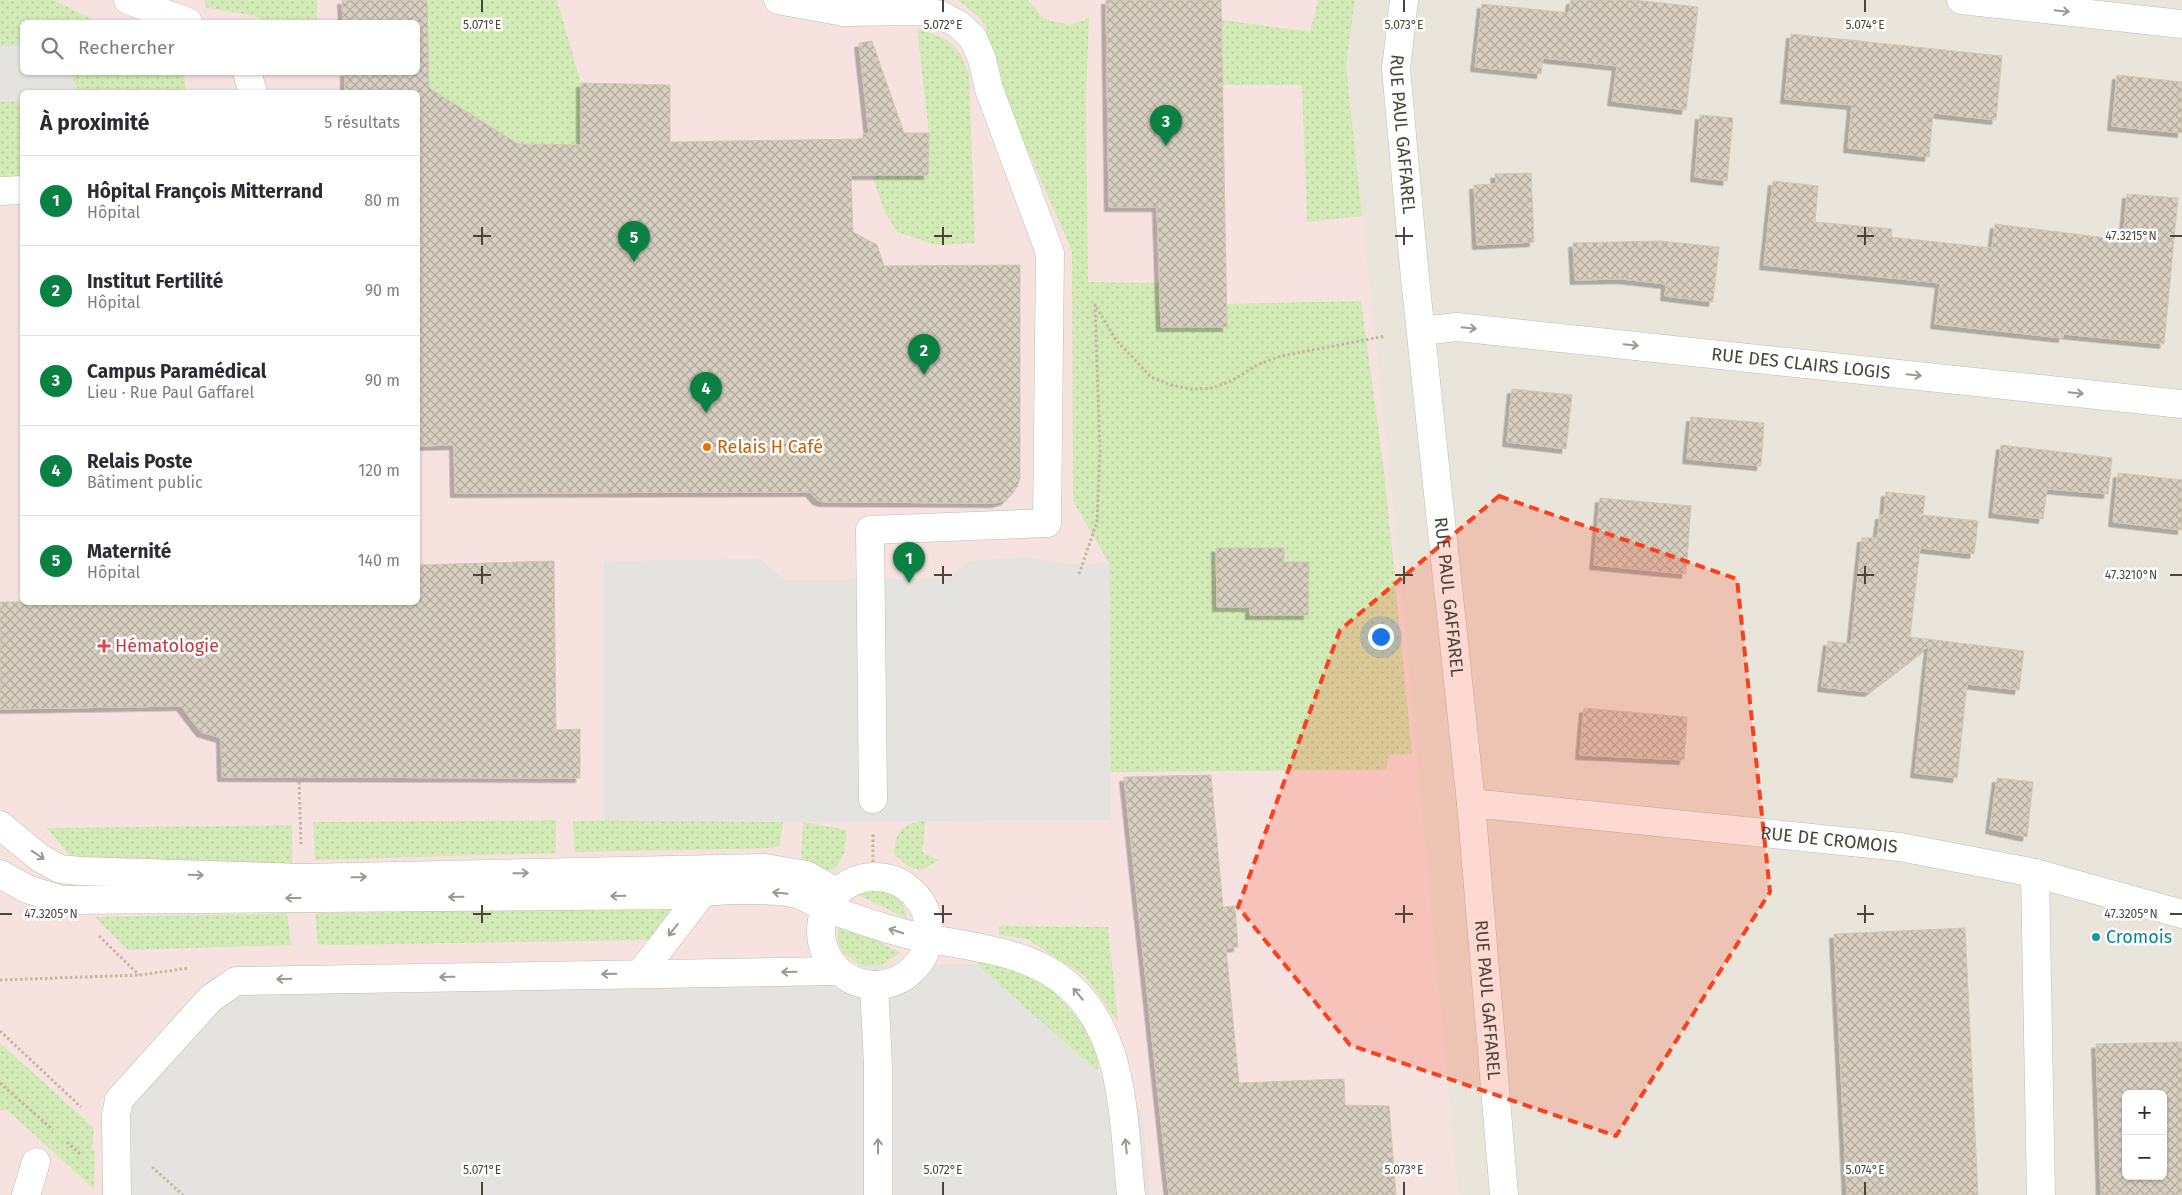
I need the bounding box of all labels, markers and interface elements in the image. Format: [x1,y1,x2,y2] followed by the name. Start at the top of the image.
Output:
[2053,6,2069,16] one-way arrow
[463,18,501,32] text: 5.071°E
[924,18,963,32] text: 5.072°E
[1384,18,1424,32] text: 5.073°E
[1845,18,1885,32] text: 5.074°E
[20,20,420,75] search box
[38,34,66,62] icon: search
[78,36,175,59] text: Rechercher
[1385,53,1420,215] street label: RUE PAUL GAFFAREL
[1150,105,1182,146] pin: 3
[40,110,149,136] text: À proximité
[324,113,400,132] text: 5 résultats
[87,180,323,203] text: Hôpital François Mitterrand
[52,191,60,210] text: 1
[364,191,400,210] text: 80 m
[87,203,140,222] text: Hôpital
[618,221,650,262] pin: 5
[2105,229,2157,243] text: 47.3215°N
[87,270,223,293] text: Institut Fertilité
[52,281,60,300] text: 2
[365,281,400,300] text: 90 m
[87,293,140,312] text: Hôpital
[1461,323,1477,333] one-way arrow
[908,334,940,375] pin: 2
[1623,340,1639,350] one-way arrow
[1710,343,1892,384] street label: RUE DES CLAIRS LOGIS
[87,360,266,383] text: Campus Paramédical
[1906,370,1922,380] one-way arrow
[52,371,60,390] text: 3
[365,371,400,390] text: 90 m
[690,372,722,413] pin: 4
[87,383,254,402] text: Lieu · Rue Paul Gaffarel
[2067,388,2083,398] one-way arrow
[717,436,823,458] place label: Relais H Café
[701,441,713,453] marker: Relais H Café
[87,450,193,473] text: Relais Poste
[51,461,61,480] text: 4
[358,461,400,480] text: 120 m
[87,473,203,492] text: Bâtiment public
[1430,516,1468,678] street label: RUE PAUL GAFFAREL
[87,540,171,563] text: Maternité
[893,542,925,583] pin: 1
[52,551,60,570] text: 5
[358,551,400,570] text: 140 m
[87,563,140,582] text: Hôpital
[2105,568,2157,582] text: 47.3210°N
[1368,624,1394,650] your location
[115,635,219,657] place label: Hématologie
[97,639,111,653] marker: Hématologie
[1759,822,1899,858] street label: RUE DE CROMOIS
[31,850,45,860] one-way arrow
[513,868,529,878] one-way arrow
[188,870,204,880] one-way arrow
[350,872,367,882] one-way arrow
[773,888,789,897] one-way arrow
[611,891,627,901] one-way arrow
[448,892,464,902] one-way arrow
[286,893,302,903] one-way arrow
[24,907,78,921] text: 47.3205°N
[2104,907,2158,921] text: 47.3205°N
[1470,919,1505,1081] street label: RUE PAUL GAFFAREL
[668,923,678,937] one-way arrow
[888,926,904,935] one-way arrow
[2106,926,2172,948] place label: Cromois
[2090,931,2102,943] marker: Cromois
[781,967,798,977] one-way arrow
[601,969,618,979] one-way arrow
[439,972,455,982] one-way arrow
[276,975,292,984] one-way arrow
[1072,988,1084,1001] one-way arrow
[2122,1090,2167,1180] map controls
[2122,1090,2167,1135] button: +
[2122,1135,2167,1180] button: −
[873,1139,883,1155] one-way arrow
[1121,1139,1131,1155] one-way arrow
[463,1163,501,1177] text: 5.071°E
[924,1163,963,1177] text: 5.072°E
[1384,1163,1424,1177] text: 5.073°E
[1845,1163,1885,1177] text: 5.074°E

